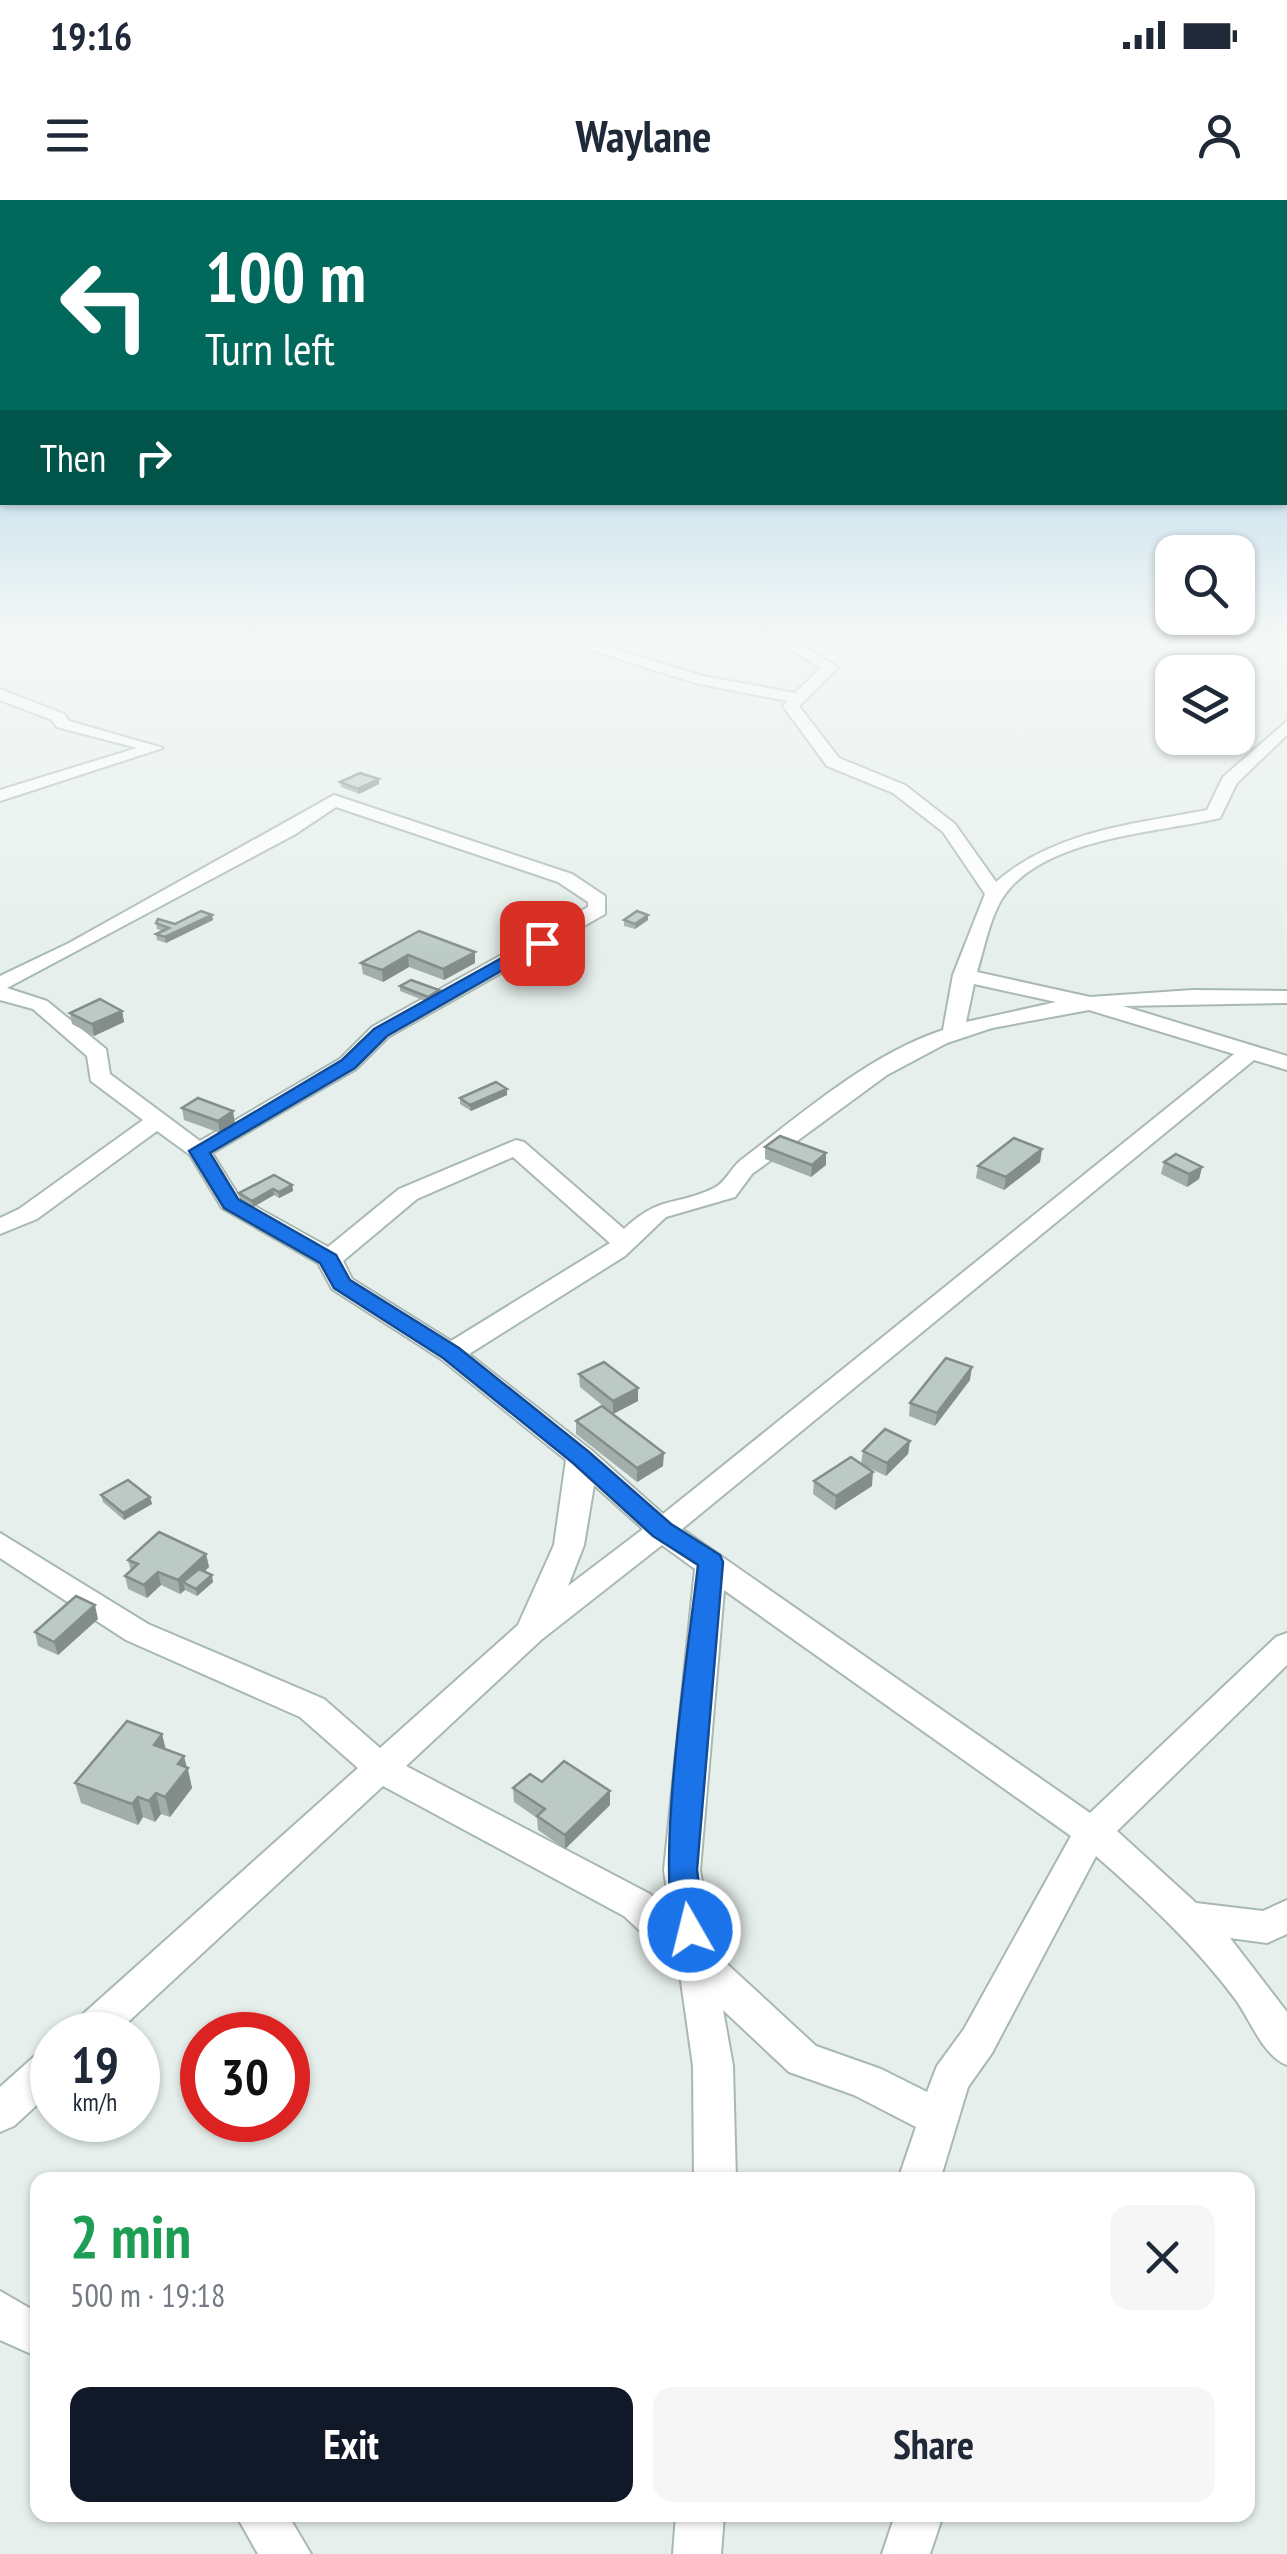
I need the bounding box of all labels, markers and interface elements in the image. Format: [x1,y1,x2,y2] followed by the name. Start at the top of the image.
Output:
[50,11,132,60] text: 19:16
[576,106,712,164] text: Waylane
[40,108,95,163] icon: menu
[1192,108,1247,163] icon: person
[205,231,366,321] text: 100 m
[40,240,170,370] icon: left
[205,319,335,377] text: Turn left
[126,430,181,485] icon: right
[40,433,106,482] text: Then
[1155,535,1255,755] map controls
[1155,535,1255,635] button: search
[1155,655,1255,755] button: layers
[500,901,585,986] pin
[515,916,570,971] icon: arrive
[638,1878,742,1982] position arrow
[180,2012,310,2142] speed limit sign: 30
[71,2032,119,2097] text: 19
[73,2086,117,2118] text: km/h
[70,2197,191,2275] text: 2 min
[1110,2205,1215,2310] button: close
[70,2274,225,2316] text: 500 m · 19:18
[70,2387,633,2502] button: Exit
[653,2387,1215,2502] button: Share

